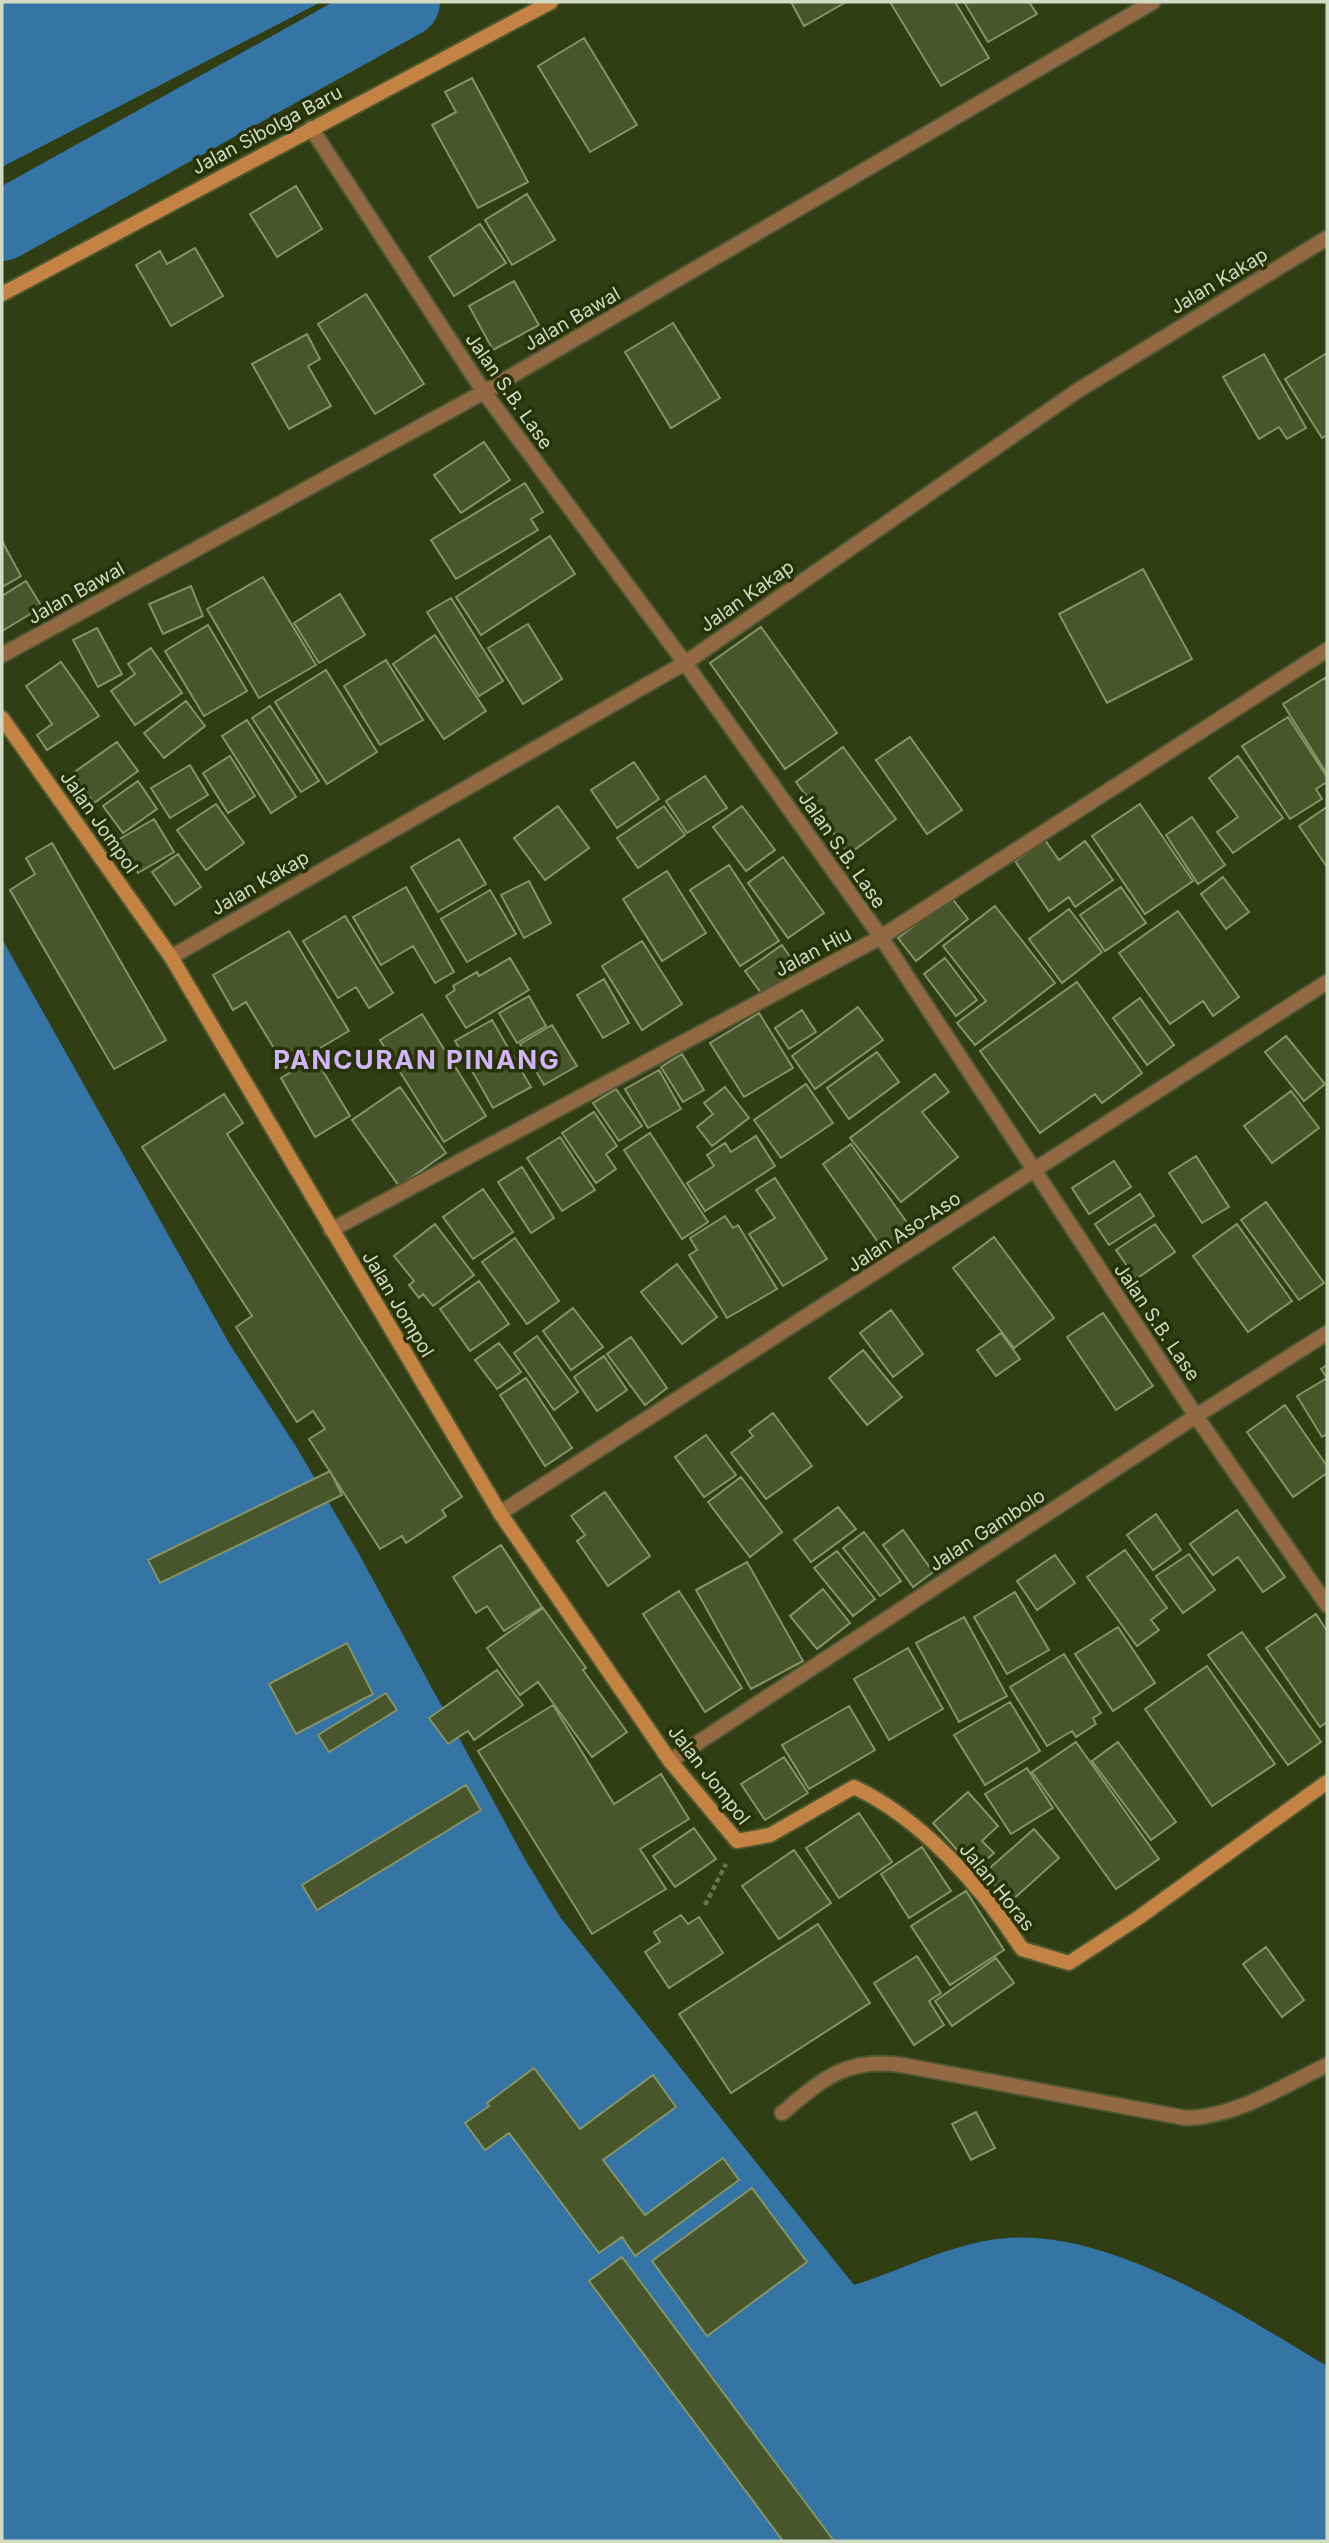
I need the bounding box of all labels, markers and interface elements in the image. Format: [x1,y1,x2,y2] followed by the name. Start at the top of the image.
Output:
[188,81,346,179] street label: Jalan Sibolga Baru
[1166,243,1272,319] street label: Jalan Kakap
[520,282,624,356] street label: Jalan Bawal
[460,328,558,454] street label: Jalan S.B. Lase
[696,555,798,637] street label: Jalan Kakap
[24,557,128,629] street label: Jalan Bawal
[55,766,143,878] street label: Jalan Jompol
[793,787,891,913] street label: Jalan S.B. Lase
[207,846,313,920] street label: Jalan Kakap
[771,922,855,982] street label: Jalan Hiu
[273,1044,561,1075] district label: PANCURAN PINANG
[843,1187,965,1277] street label: Jalan Aso-Aso
[357,1247,439,1361] street label: Jalan Jompol
[1109,1259,1205,1385] street label: Jalan S.B. Lase
[925,1484,1049,1576] street label: Jalan Gambolo
[663,1721,755,1829] street label: Jalan Jompol
[954,1838,1040,1936] street label: Jalan Horas

